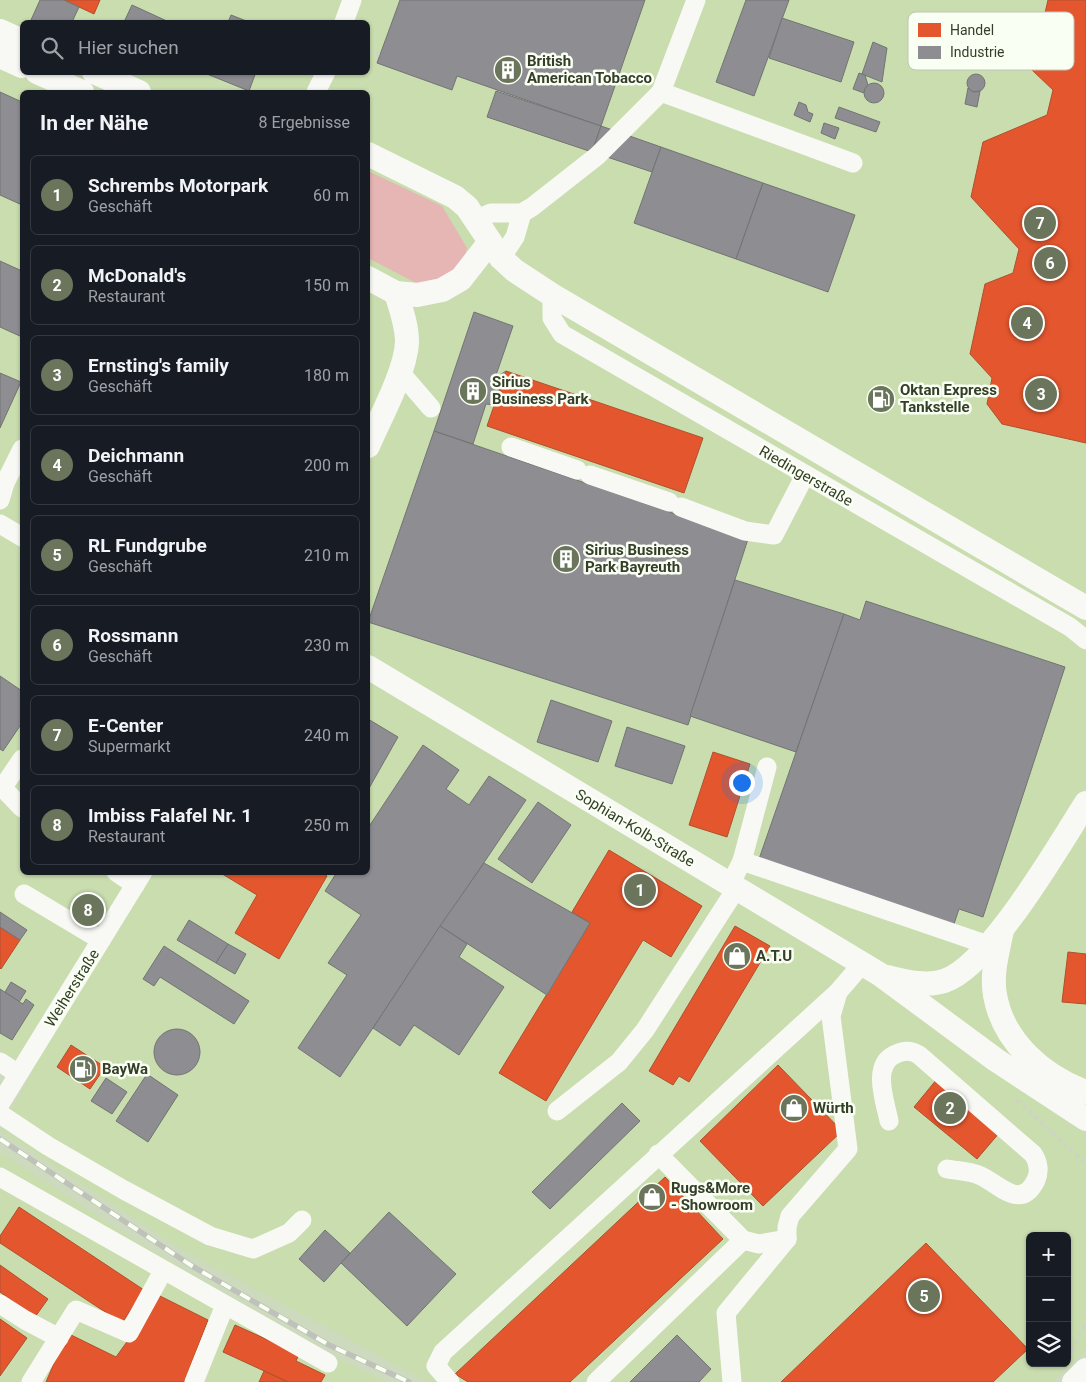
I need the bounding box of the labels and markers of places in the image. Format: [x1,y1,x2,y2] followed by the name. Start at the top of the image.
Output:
[527,52,652,87] place label: British American Tobacco
[493,55,523,85] building icon: British American Tobacco
[1024,204,1056,242] pin: 7
[1034,244,1066,282] pin: 6
[1011,304,1043,342] pin: 4
[492,373,589,408] place label: Sirius Business Park
[1025,375,1057,413] pin: 3
[458,376,488,406] building icon: Sirius Business Park
[900,381,997,416] place label: Oktan Express Tankstelle
[866,384,896,414] fuel station icon: Oktan Express Tankstelle
[585,541,689,576] place label: Sirius Business Park Bayreuth
[551,544,581,574] building icon: Sirius Business Park Bayreuth
[624,871,656,909] pin: 1
[72,891,104,929] pin: 8
[722,941,752,971] shop icon: A.T.U
[756,947,792,965] place label: A.T.U
[68,1054,98,1084] fuel station icon: BayWa
[102,1060,148,1078] place label: BayWa
[934,1089,966,1127] pin: 2
[779,1093,809,1123] shop icon: Würth
[813,1099,854,1117] place label: Würth
[671,1179,753,1214] place label: Rugs&More - Showroom
[637,1182,667,1212] shop icon: Rugs&More - Showroom
[908,1277,940,1315] pin: 5

